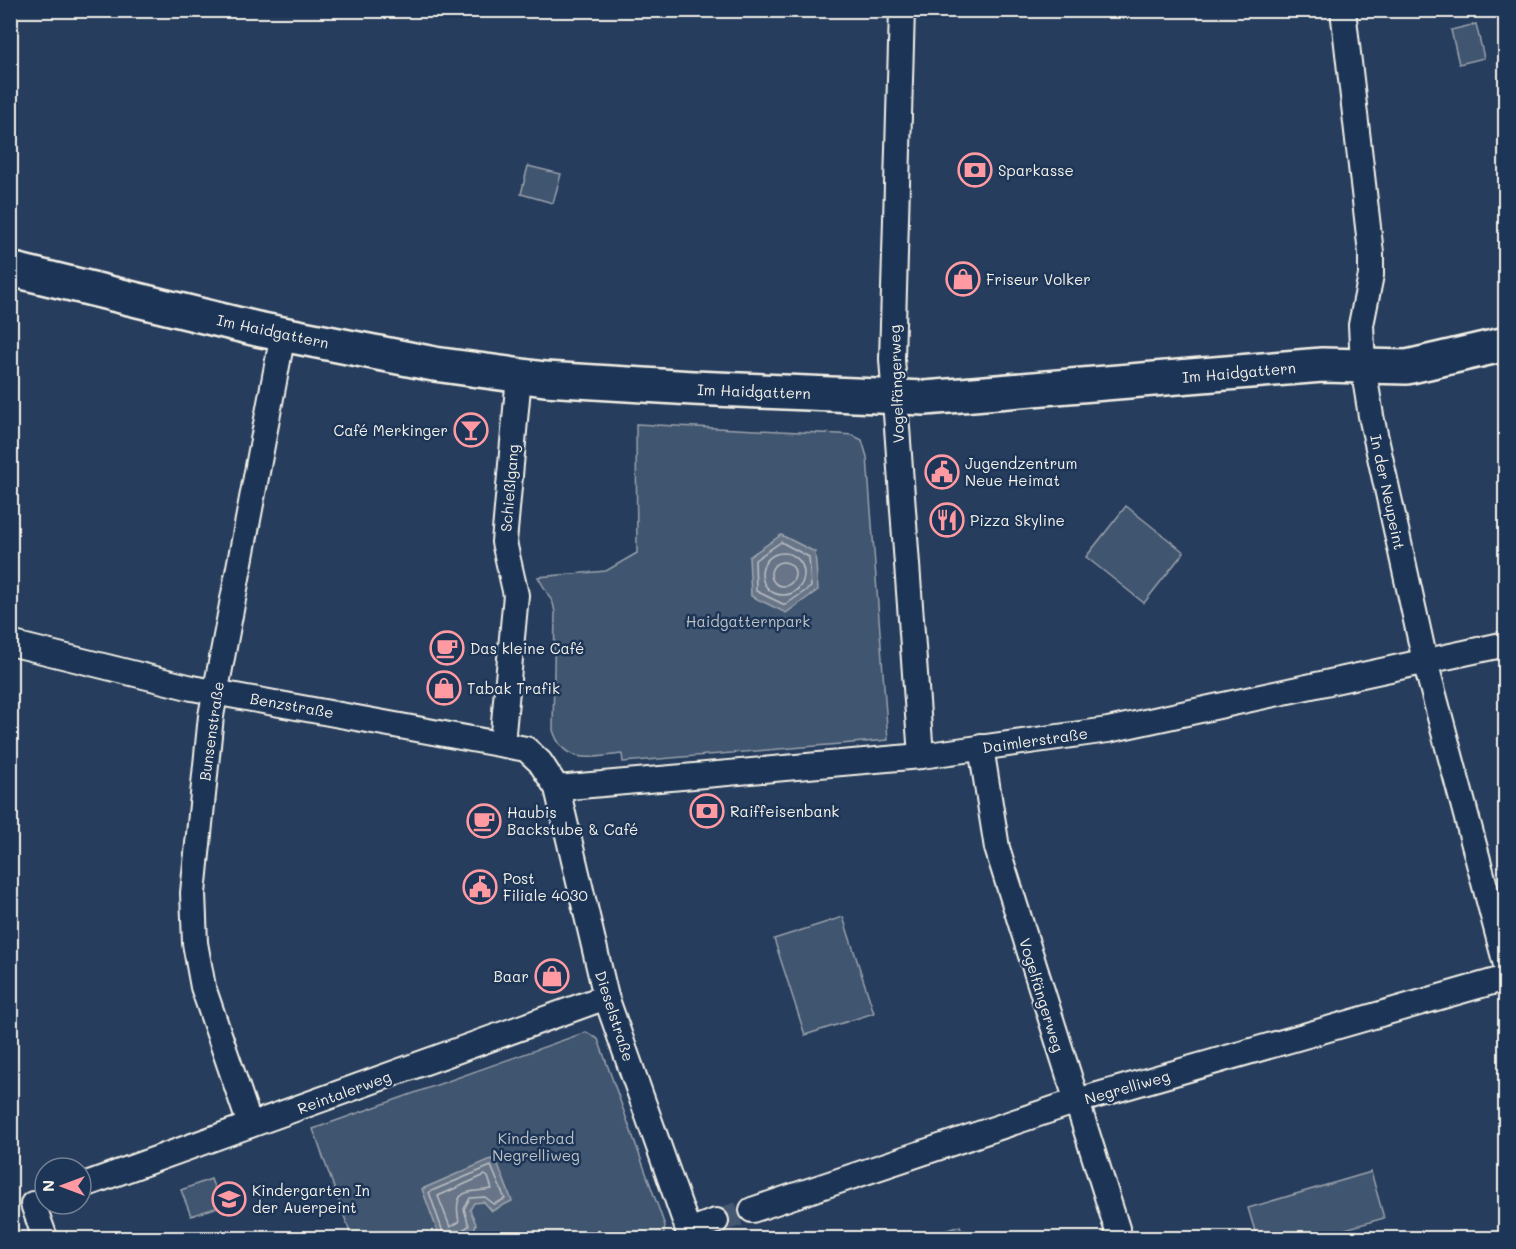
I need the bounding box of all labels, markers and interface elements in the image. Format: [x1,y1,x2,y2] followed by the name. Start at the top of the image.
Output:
[957,152,993,188] bank icon: Sparkasse
[998,160,1074,180] place label: Sparkasse
[945,261,981,297] shop icon: Friseur Volker
[986,269,1091,289] place label: Friseur Volker
[215,309,331,353] street label: Im Haidgattern
[884,324,908,443] street label: Vogelfängerweg
[1181,357,1297,387] street label: Im Haidgattern
[697,379,811,403] street label: Im Haidgattern
[453,412,489,448] bar icon: Café Merkinger
[333,420,448,440] place label: Café Merkinger
[1366,433,1410,551] street label: In der Neupeint
[495,443,523,533] street label: Schießlgang
[965,453,1077,490] place label: Jugendzentrum Neue Heimat
[924,454,960,490] public building icon: Jugendzentrum Neue Heimat
[929,502,965,538] restaurant icon: Pizza Skyline
[970,510,1065,530] place label: Pizza Skyline
[686,611,810,631] park label: Haidgatternpark
[429,630,465,666] cafe icon: Das kleine Café
[470,638,584,658] place label: Das kleine Café
[426,670,462,706] shop icon: Tabak Trafik
[467,678,560,698] place label: Tabak Trafik
[194,680,228,782] street label: Bunsenstraße
[249,688,335,722] street label: Benzstraße
[981,723,1089,757] street label: Daimlerstraße
[689,793,725,829] bank icon: Raiffeisenbank
[730,801,839,821] place label: Raiffeisenbank
[507,802,638,839] place label: Haubis Backstube & Café
[466,803,502,839] cafe icon: Haubis Backstube & Café
[503,868,588,905] place label: Post Filiale 4030
[462,869,498,905] public building icon: Post Filiale 4030
[1015,935,1069,1055] street label: Vogelfängerweg
[534,958,570,994] shop icon: Baar
[493,966,529,986] place label: Baar
[591,968,639,1064] street label: Dieselstraße
[1082,1065,1172,1109] street label: Negrelliweg
[295,1066,394,1118] street label: Reintalerweg
[492,1128,580,1165] park label: Kinderbad Negrelliweg
[33,1156,93,1216] north arrow
[37,1180,58,1192] text: N
[252,1180,370,1217] place label: Kindergarten In der Auerpeint
[211,1181,247,1217] school or university icon: Kindergarten In der Auerpeint

